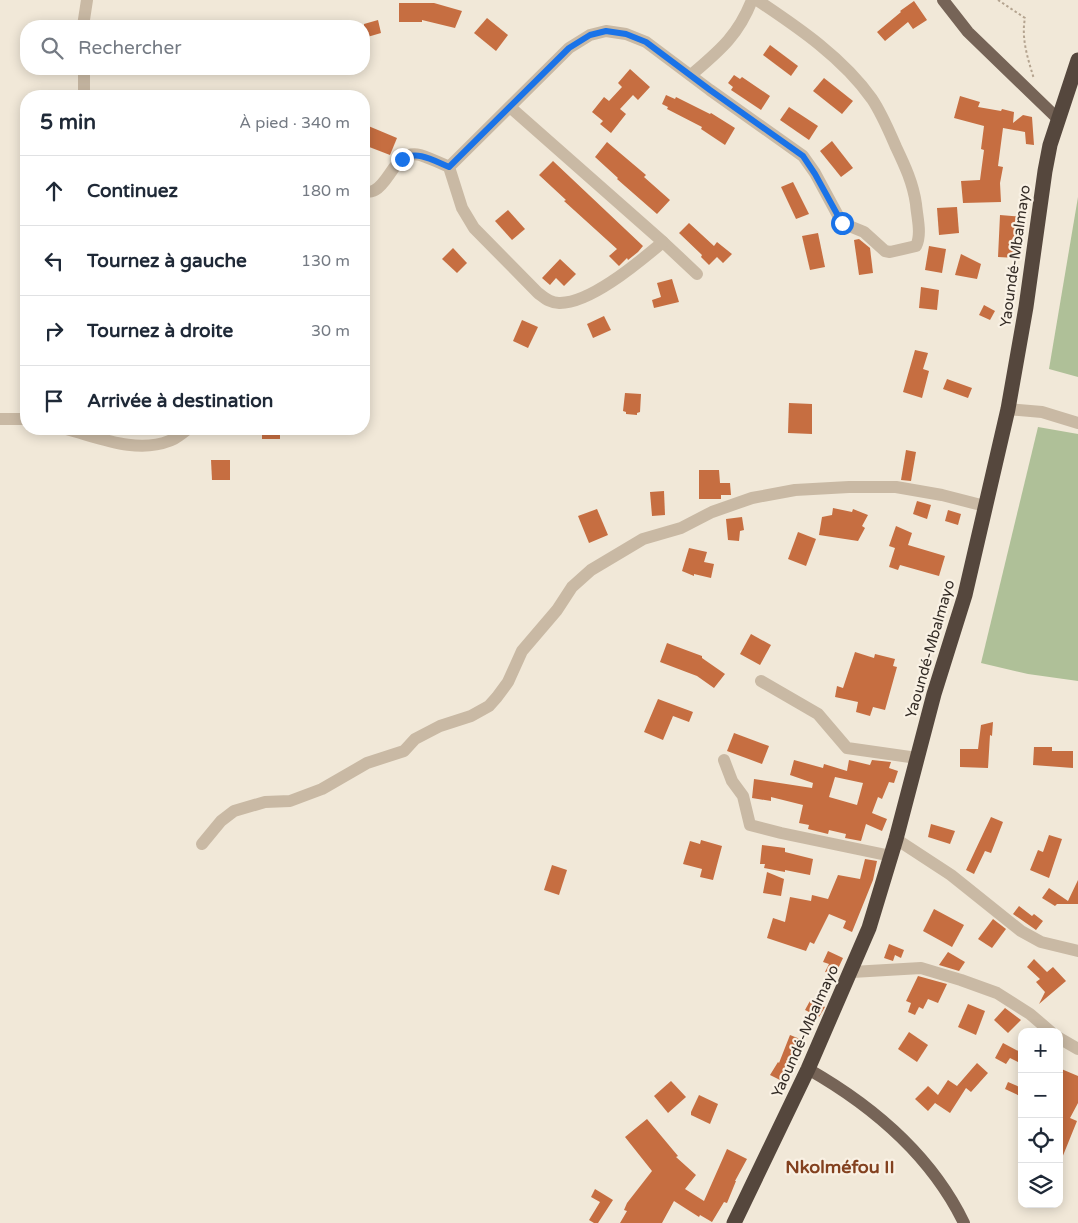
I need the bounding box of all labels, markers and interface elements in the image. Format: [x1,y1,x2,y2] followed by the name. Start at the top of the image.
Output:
[20,20,370,75] search box
[38,34,66,62] icon: search
[78,37,181,59] text: Rechercher
[40,110,96,135] text: 5 min
[239,113,350,133] text: À pied · 340 m
[391,148,414,171] route end
[40,177,68,205] icon: ahead
[87,180,178,202] text: Continuez
[301,181,350,201] text: 180 m
[996,184,1034,328] street label: Yaoundé-Mbalmayo
[831,212,854,235] route start
[40,247,68,275] icon: left
[87,250,247,272] text: Tournez à gauche
[301,251,350,271] text: 130 m
[40,317,68,345] icon: right
[87,320,233,342] text: Tournez à droite
[311,321,350,341] text: 30 m
[40,387,68,415] icon: arrive
[87,390,273,412] text: Arrivée à destination
[902,578,958,720] street label: Yaoundé-Mbalmayo
[768,962,842,1100] street label: Yaoundé-Mbalmayo
[1018,1028,1063,1208] map controls
[1018,1028,1063,1073] button: +
[1018,1073,1063,1118] button: −
[1018,1118,1063,1163] button: locate
[785,1156,895,1178] district label: Nkolméfou II
[1018,1163,1063,1208] button: layers

